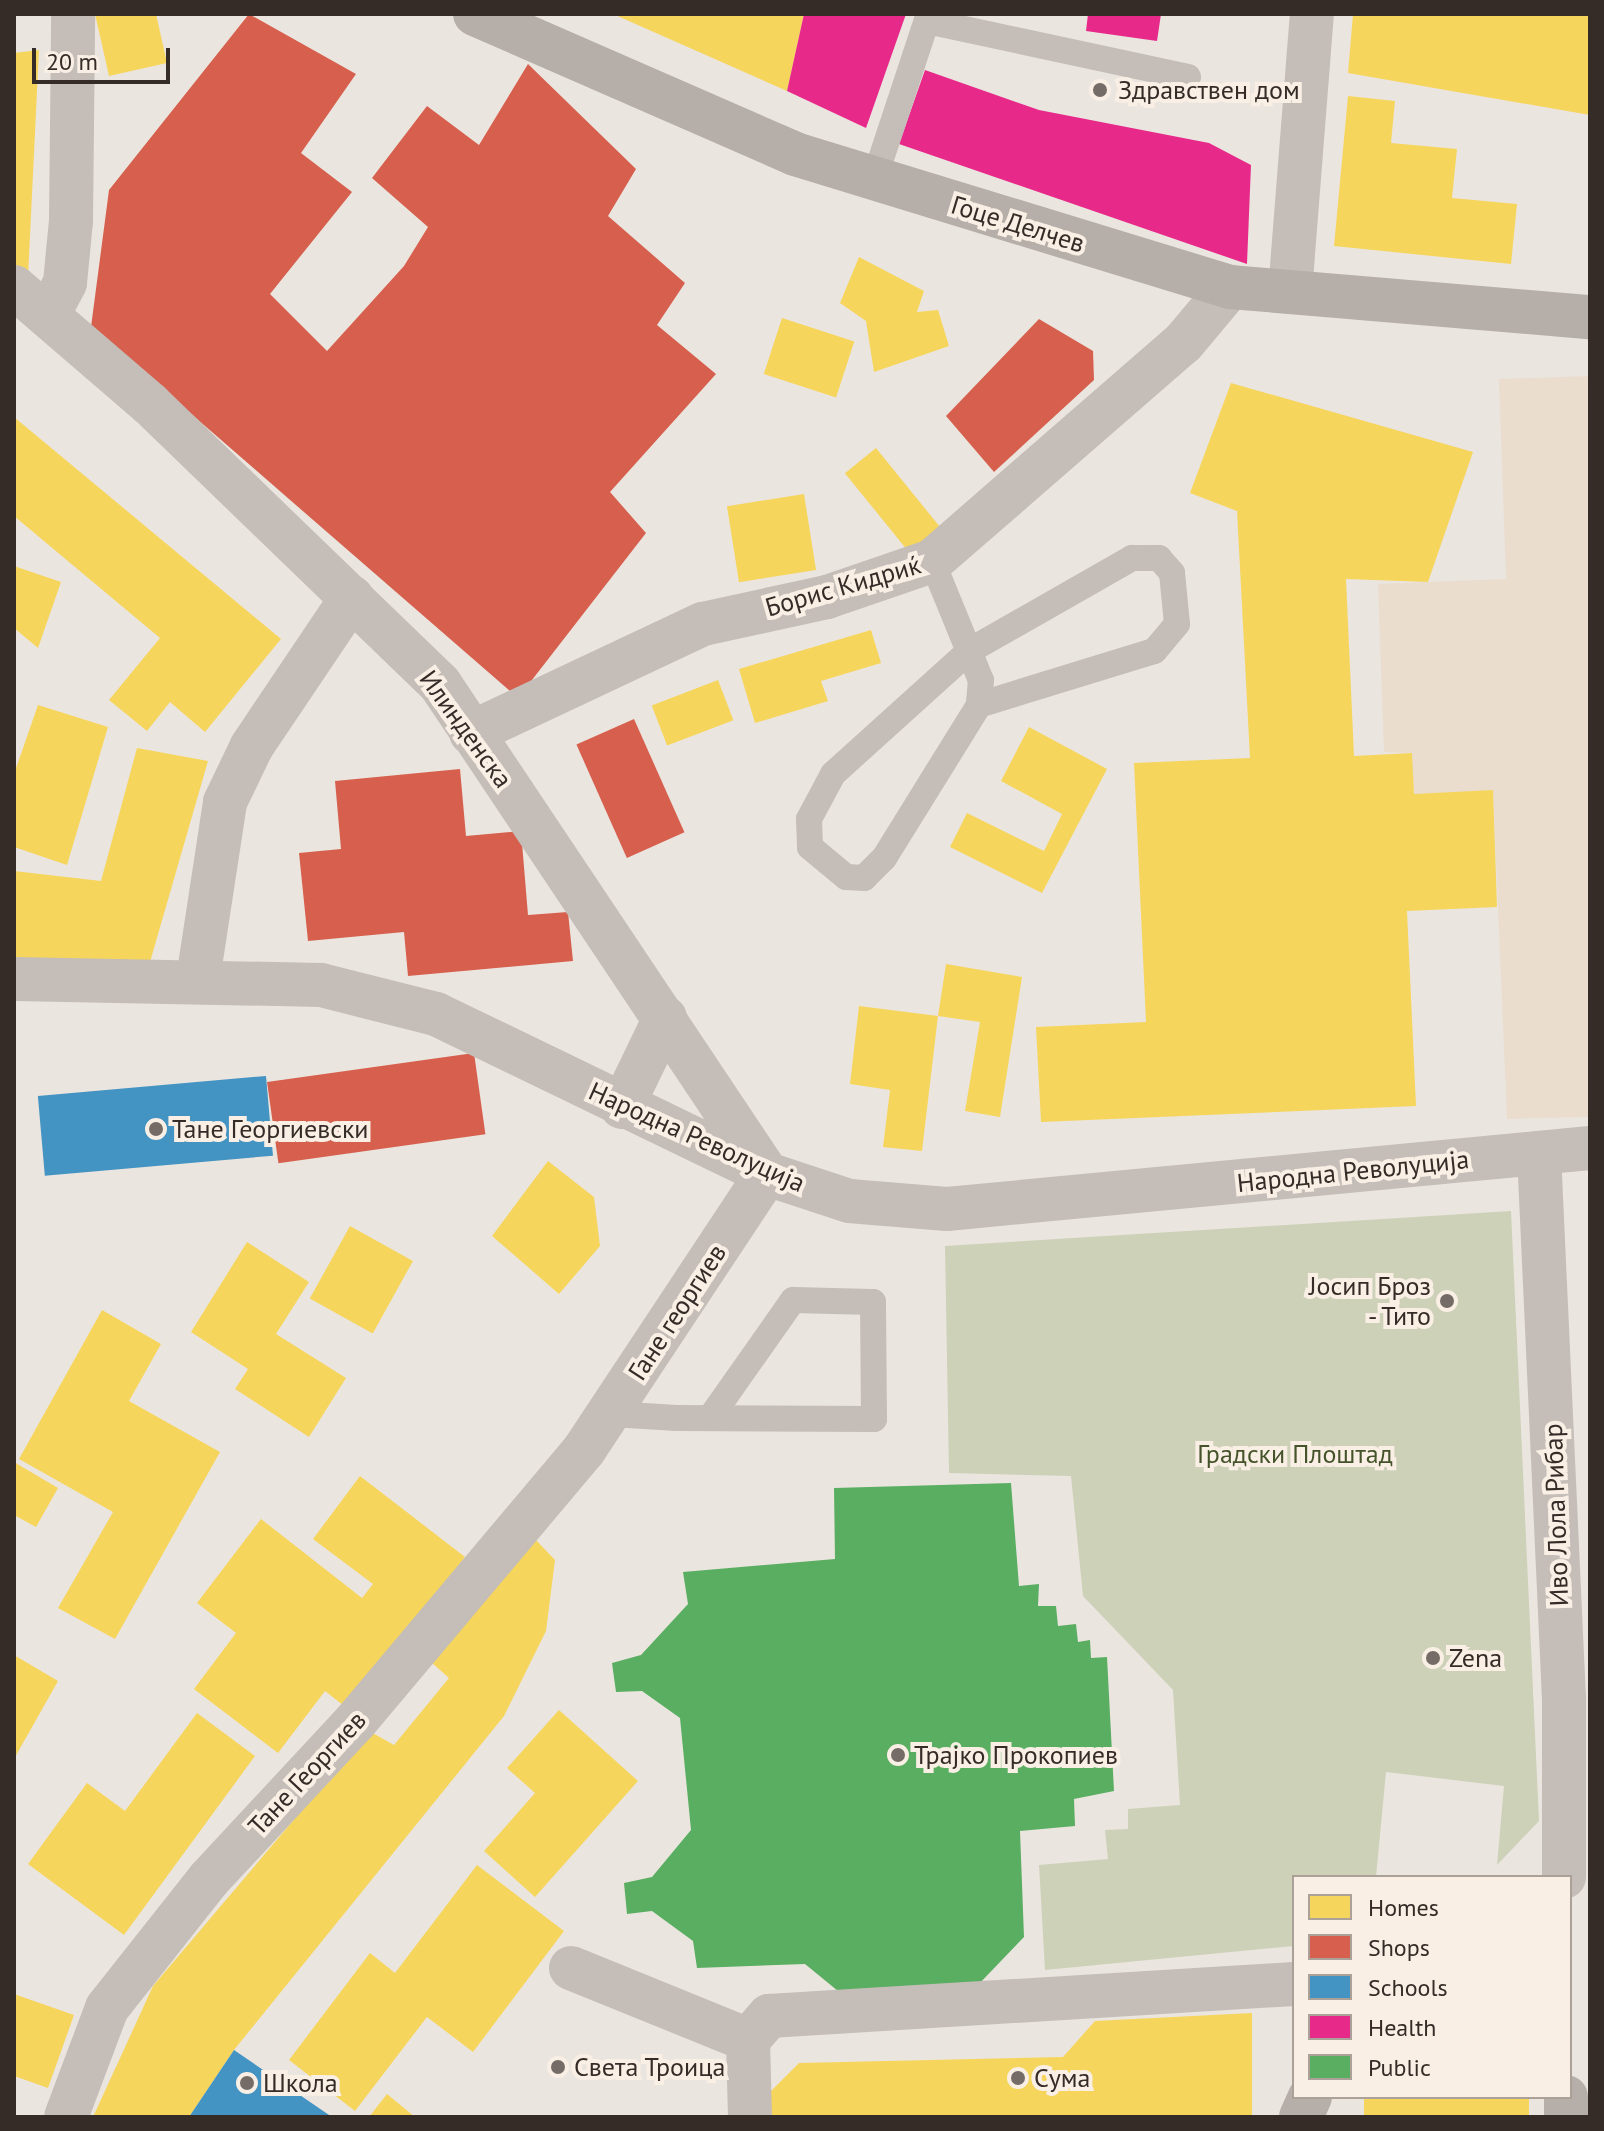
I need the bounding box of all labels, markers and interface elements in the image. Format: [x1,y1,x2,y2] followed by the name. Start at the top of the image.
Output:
[36,32,174,82] scale bar
[46,46,98,77] text: 20 m
[1118,74,1300,106] place label: Здравствен дом
[1089,79,1111,101] marker: Здравствен дом
[947,189,1089,259] street label: Гоце Делчев
[762,549,924,623] street label: Борис Кидриќ
[413,664,519,794] street label: Илинденска
[584,1075,810,1199] street label: Народна Револуција
[172,1113,369,1145] place label: Тане Георгиевски
[147,1120,165,1138] marker: Тане Георгиевски
[1235,1143,1471,1199] street label: Народна Револуција
[621,1238,733,1386] street label: Гане георгиев
[1309,1270,1431,1332] place label: Јосип Броз - Тито
[1438,1292,1456,1310] marker: Јосип Броз - Тито
[1537,1423,1575,1607] street label: Иво Лола Рибар
[1197,1438,1393,1470] park label: Градски Плоштад
[1449,1642,1502,1674] place label: Zena
[1424,1649,1442,1667] marker: Zena
[242,1705,372,1841] street label: Тане Георгиев
[914,1739,1118,1771] place label: Трајко Прокопиев
[889,1746,907,1764] marker: Трајко Прокопиев
[1292,1875,1572,2099] legend
[1368,1892,1439,1923] text: Homes
[1368,1932,1430,1963] text: Shops
[1368,1972,1448,2003] text: Schools
[1368,2012,1437,2043] text: Health
[574,2051,726,2083] place label: Света Троица
[1368,2052,1431,2083] text: Public
[549,2058,567,2076] marker: Света Троица
[1034,2062,1090,2094] place label: Сума
[263,2067,338,2099] place label: Школа
[1009,2069,1027,2087] marker: Сума
[238,2074,256,2092] marker: Школа

